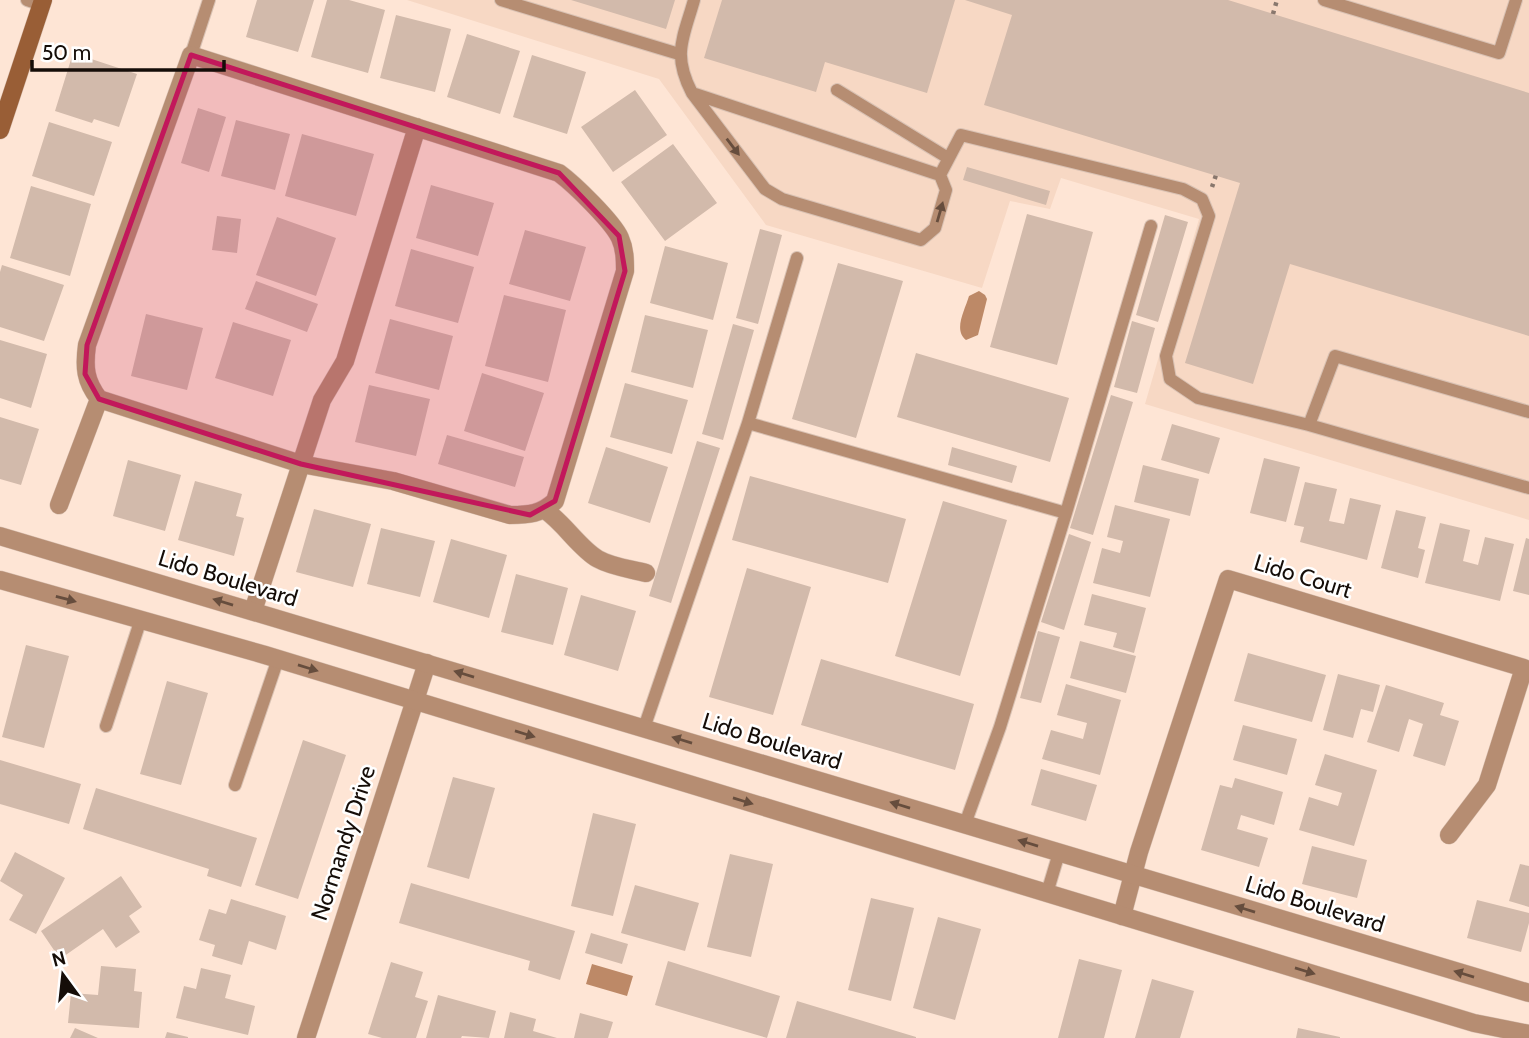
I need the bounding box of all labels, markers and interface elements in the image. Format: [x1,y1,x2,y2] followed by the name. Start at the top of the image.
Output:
[32,28,224,72] scale bar
[42,40,91,65] text: 50 m
[726,138,741,156] one-way arrow
[935,201,946,223] one-way arrow
[155,544,301,612] street label: Lido Boulevard
[1251,548,1355,604] street label: Lido Court
[55,594,76,604] one-way arrow
[212,597,233,607] one-way arrow
[298,663,319,673] one-way arrow
[453,669,474,679] one-way arrow
[699,707,845,775] street label: Lido Boulevard
[515,730,536,740] one-way arrow
[671,734,692,744] one-way arrow
[305,762,381,924] street label: Normandy Drive
[733,796,754,806] one-way arrow
[889,799,910,809] one-way arrow
[1017,838,1038,848] one-way arrow
[1242,870,1388,938] street label: Lido Boulevard
[1235,903,1256,913] one-way arrow
[28,940,98,1010] north arrow
[49,946,68,972] text: N
[1294,966,1315,976] one-way arrow
[1453,968,1474,978] one-way arrow

